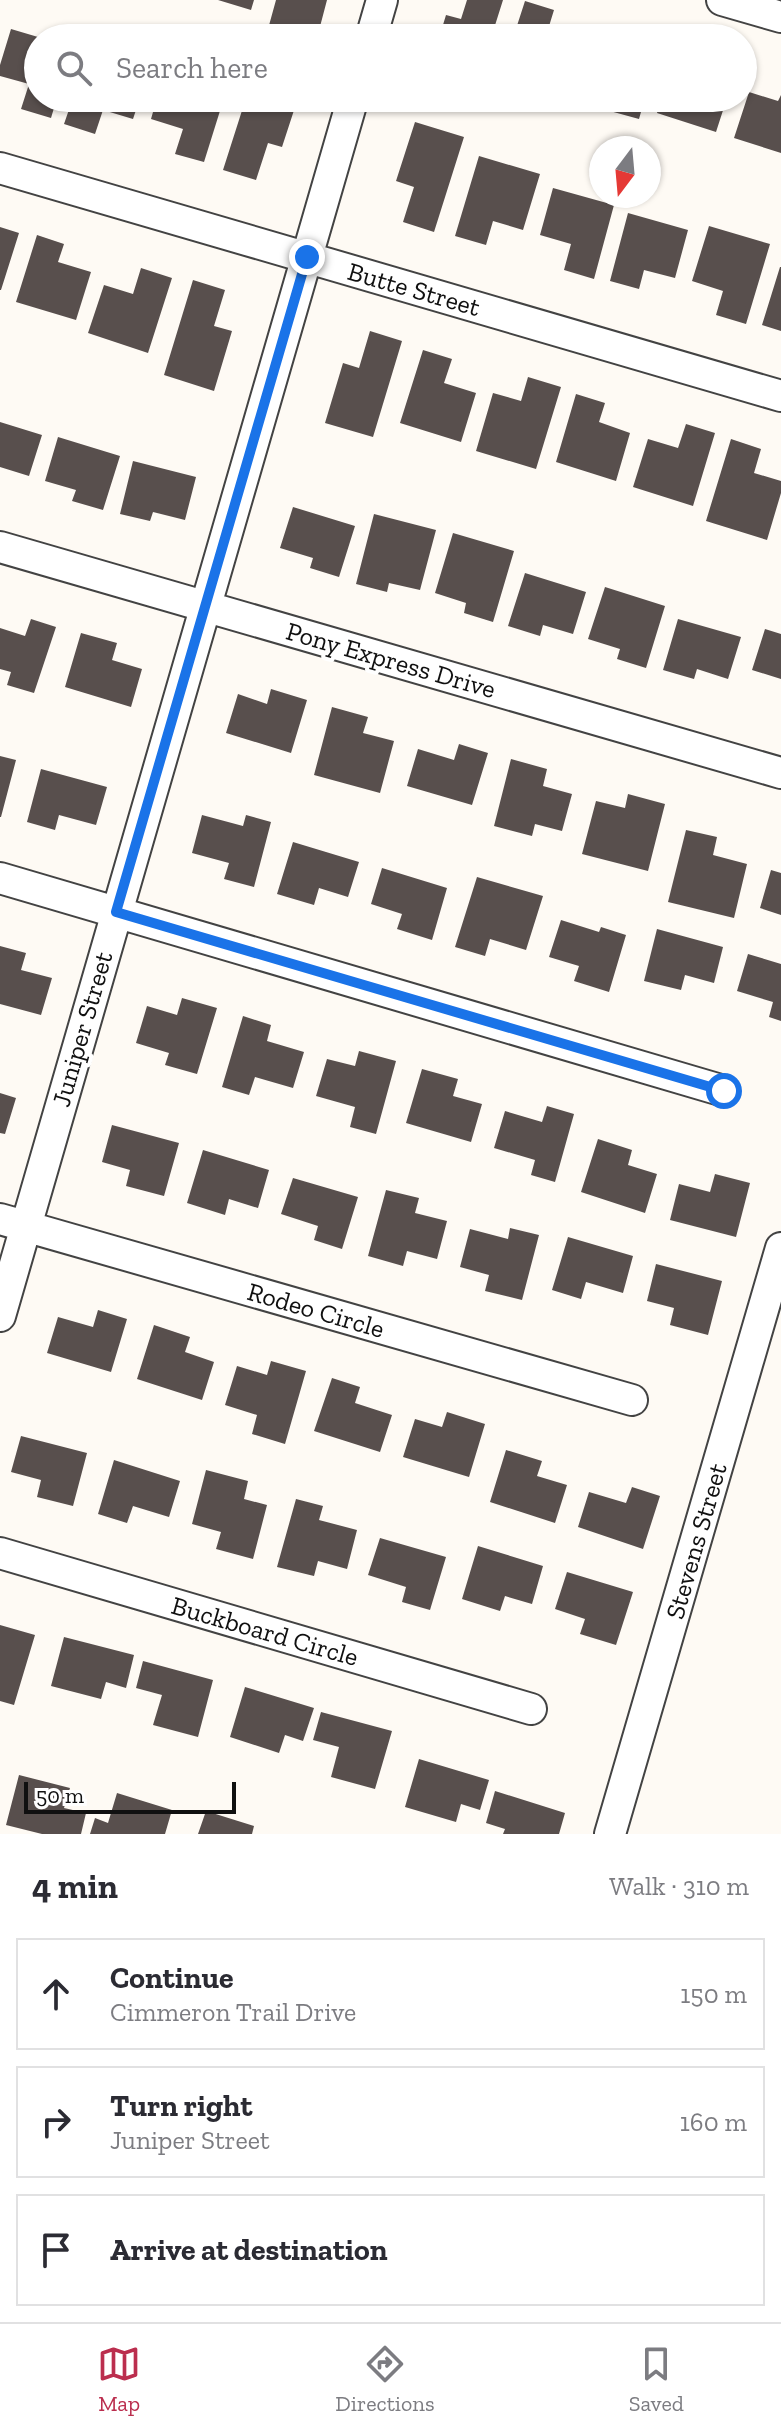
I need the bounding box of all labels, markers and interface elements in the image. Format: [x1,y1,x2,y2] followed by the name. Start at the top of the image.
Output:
[24,24,757,112] search box
[52,46,96,90] icon: search
[116,50,268,86] text: Search here
[589,136,661,208] north arrow
[289,239,325,275] route end
[344,255,484,323] street label: Butte Street
[283,615,499,705] street label: Pony Express Drive
[45,948,119,1110] street label: Juniper Street
[706,1073,742,1109] route start
[244,1275,388,1345] street label: Rodeo Circle
[658,1459,734,1623] street label: Stevens Street
[168,1589,362,1673] street label: Buckboard Circle
[24,1778,236,1814] scale bar
[36,1782,84,1809] text: 50 m
[32,1866,118,1907] text: 4 min
[609,1870,749,1902] text: Walk · 310 m
[110,1960,234,1996] text: Continue
[34,1972,78,2016] icon: ahead
[680,1978,747,2010] text: 150 m
[110,1996,356,2028] text: Cimmeron Trail Drive
[110,2088,252,2124] text: Turn right
[34,2100,78,2144] icon: right
[680,2106,747,2138] text: 160 m
[110,2124,270,2156] text: Juniper Street
[34,2228,78,2272] icon: arrive
[110,2232,387,2268] text: Arrive at destination
[97,2342,141,2417] tab: Map
[335,2342,435,2417] tab: Directions
[629,2342,684,2417] tab: Saved

